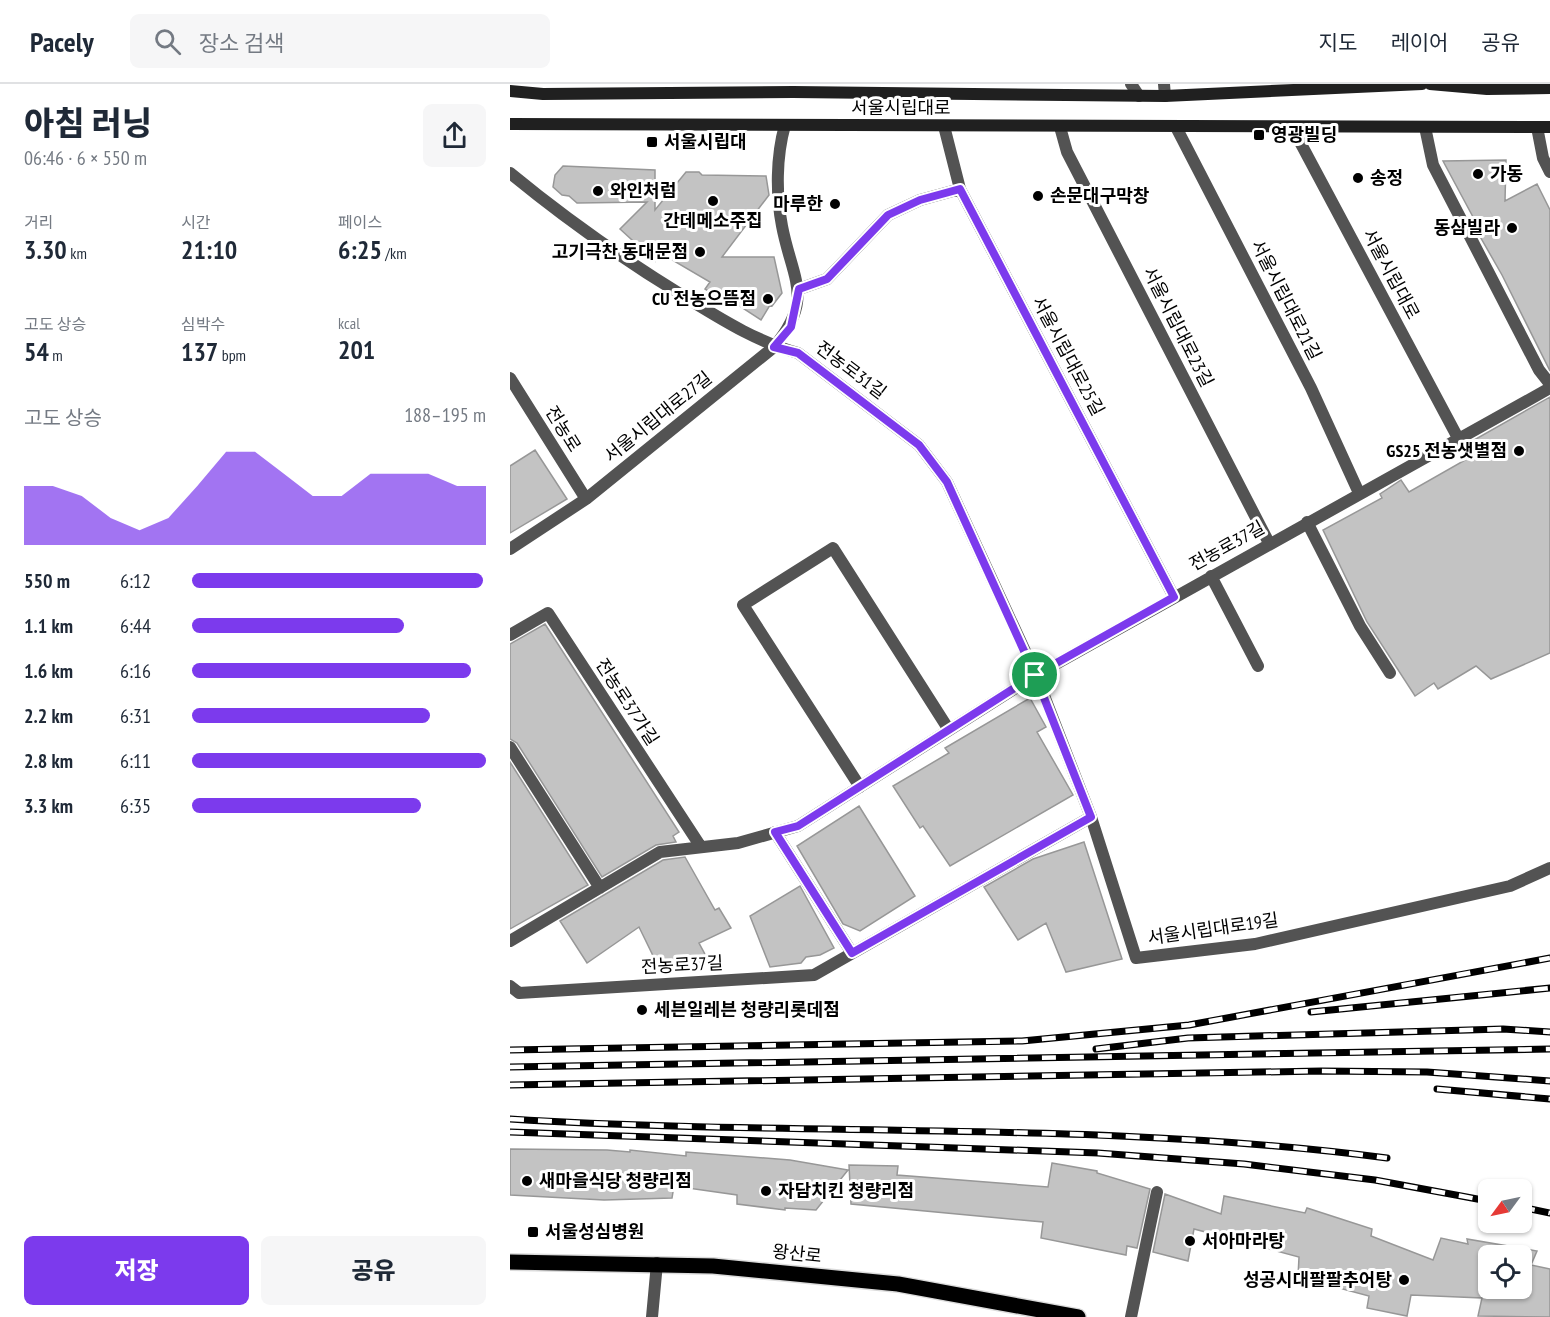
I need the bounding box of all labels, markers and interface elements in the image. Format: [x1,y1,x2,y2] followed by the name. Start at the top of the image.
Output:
[130,14,550,68] search box
[30,23,94,60] text: Pacely
[151,25,184,58] icon: search
[199,29,284,57] text: 장소 검색
[1319,29,1357,56] text: 지도
[1390,29,1448,56] text: 레이어
[1481,29,1520,56] text: 공유
[851,96,951,119] street label: 서울시립대로
[24,101,152,144] text: 아침 러닝
[423,104,486,167] button: share
[1271,123,1337,146] place label: 영광빌딩
[1252,128,1266,142] marker: 영광빌딩
[664,130,747,153] place label: 서울시립대
[645,135,659,149] marker: 서울시립대
[24,145,147,171] text: 06:46 · 6 × 550 m
[1490,162,1523,185] place label: 가동
[1370,166,1403,189] place label: 송정
[1471,167,1485,181] marker: 가동
[1351,171,1365,185] marker: 송정
[610,179,676,202] place label: 와인처럼
[591,184,605,198] marker: 와인처럼
[1050,184,1150,207] place label: 손문대구막창
[1031,189,1045,203] marker: 손문대구막창
[773,192,823,215] place label: 마루한
[706,194,720,208] marker: 간데메소주집
[828,197,842,211] marker: 마루한
[663,209,763,232] place label: 간데메소주집
[24,212,53,232] text: 거리
[181,212,210,232] text: 시간
[338,212,382,232] text: 페이스
[1434,216,1500,239] place label: 동삼빌라
[1505,221,1519,235] marker: 동삼빌라
[1358,225,1425,323] street label: 서울시립대로
[24,233,67,266] text: 3.30
[181,233,237,266] text: 21:10
[338,233,382,266] text: 6:25
[1246,236,1327,364] street label: 서울시립대로21길
[552,240,688,263] place label: 고기극찬 동대문점
[67,243,87,263] text: km
[382,243,407,263] text: /km
[693,245,707,259] marker: 고기극찬 동대문점
[1138,263,1219,391] street label: 서울시립대로23길
[652,287,756,310] place label: CU 전농으뜸점
[761,292,775,306] marker: CU 전농으뜸점
[1027,292,1110,419] street label: 서울시립대로25길
[338,313,360,333] text: kcal
[24,314,86,334] text: 고도 상승
[181,314,225,334] text: 심박수
[338,333,375,366] text: 201
[24,335,49,368] text: 54
[181,335,218,368] text: 137
[811,336,891,404] street label: 전농로31길
[49,345,63,365] text: m
[218,345,246,365] text: bpm
[599,366,716,467] street label: 서울시립대로27길
[404,402,486,428] text: 188–195 m
[541,402,586,456] street label: 전농로
[24,405,102,431] text: 고도 상승
[1386,439,1507,462] place label: GS25 전농샛별점
[1512,444,1526,458] marker: GS25 전농샛별점
[1185,516,1268,576] street label: 전농로37길
[24,568,70,594] text: 550 m
[120,568,151,594] text: 6:12
[24,613,73,639] text: 1.1 km
[120,613,151,639] text: 6:44
[1009,649,1060,700] pin
[591,654,664,750] street label: 전농로37가길
[24,658,73,684] text: 1.6 km
[120,658,151,684] text: 6:16
[1018,658,1051,691] icon: arrive
[24,703,73,729] text: 2.2 km
[120,703,151,729] text: 6:31
[24,748,73,774] text: 2.8 km
[120,748,151,774] text: 6:11
[24,793,73,819] text: 3.3 km
[120,793,151,819] text: 6:35
[1146,908,1280,949] street label: 서울시립대로19길
[640,951,724,978] street label: 전농로37길
[654,998,840,1021] place label: 세븐일레븐 청량리롯데점
[635,1003,649,1017] marker: 세븐일레븐 청량리롯데점
[539,1169,692,1192] place label: 새마을식당 청량리점
[520,1174,534,1188] marker: 새마을식당 청량리점
[778,1179,914,1202] place label: 자담치킨 청량리점
[1478,1179,1532,1233] north arrow
[1478,1179,1532,1299] map controls
[759,1184,773,1198] marker: 자담치킨 청량리점
[545,1220,644,1243] place label: 서울성심병원
[526,1225,540,1239] marker: 서울성심병원
[1202,1229,1285,1252] place label: 서아마라탕
[1183,1234,1197,1248] marker: 서아마라탕
[24,1236,249,1305] button: 저장
[261,1236,486,1305] button: 공유
[771,1239,823,1268] street label: 왕산로
[1478,1245,1532,1299] button: locate
[1243,1268,1392,1291] place label: 성공시대팔팔추어탕
[1397,1273,1411,1287] marker: 성공시대팔팔추어탕

